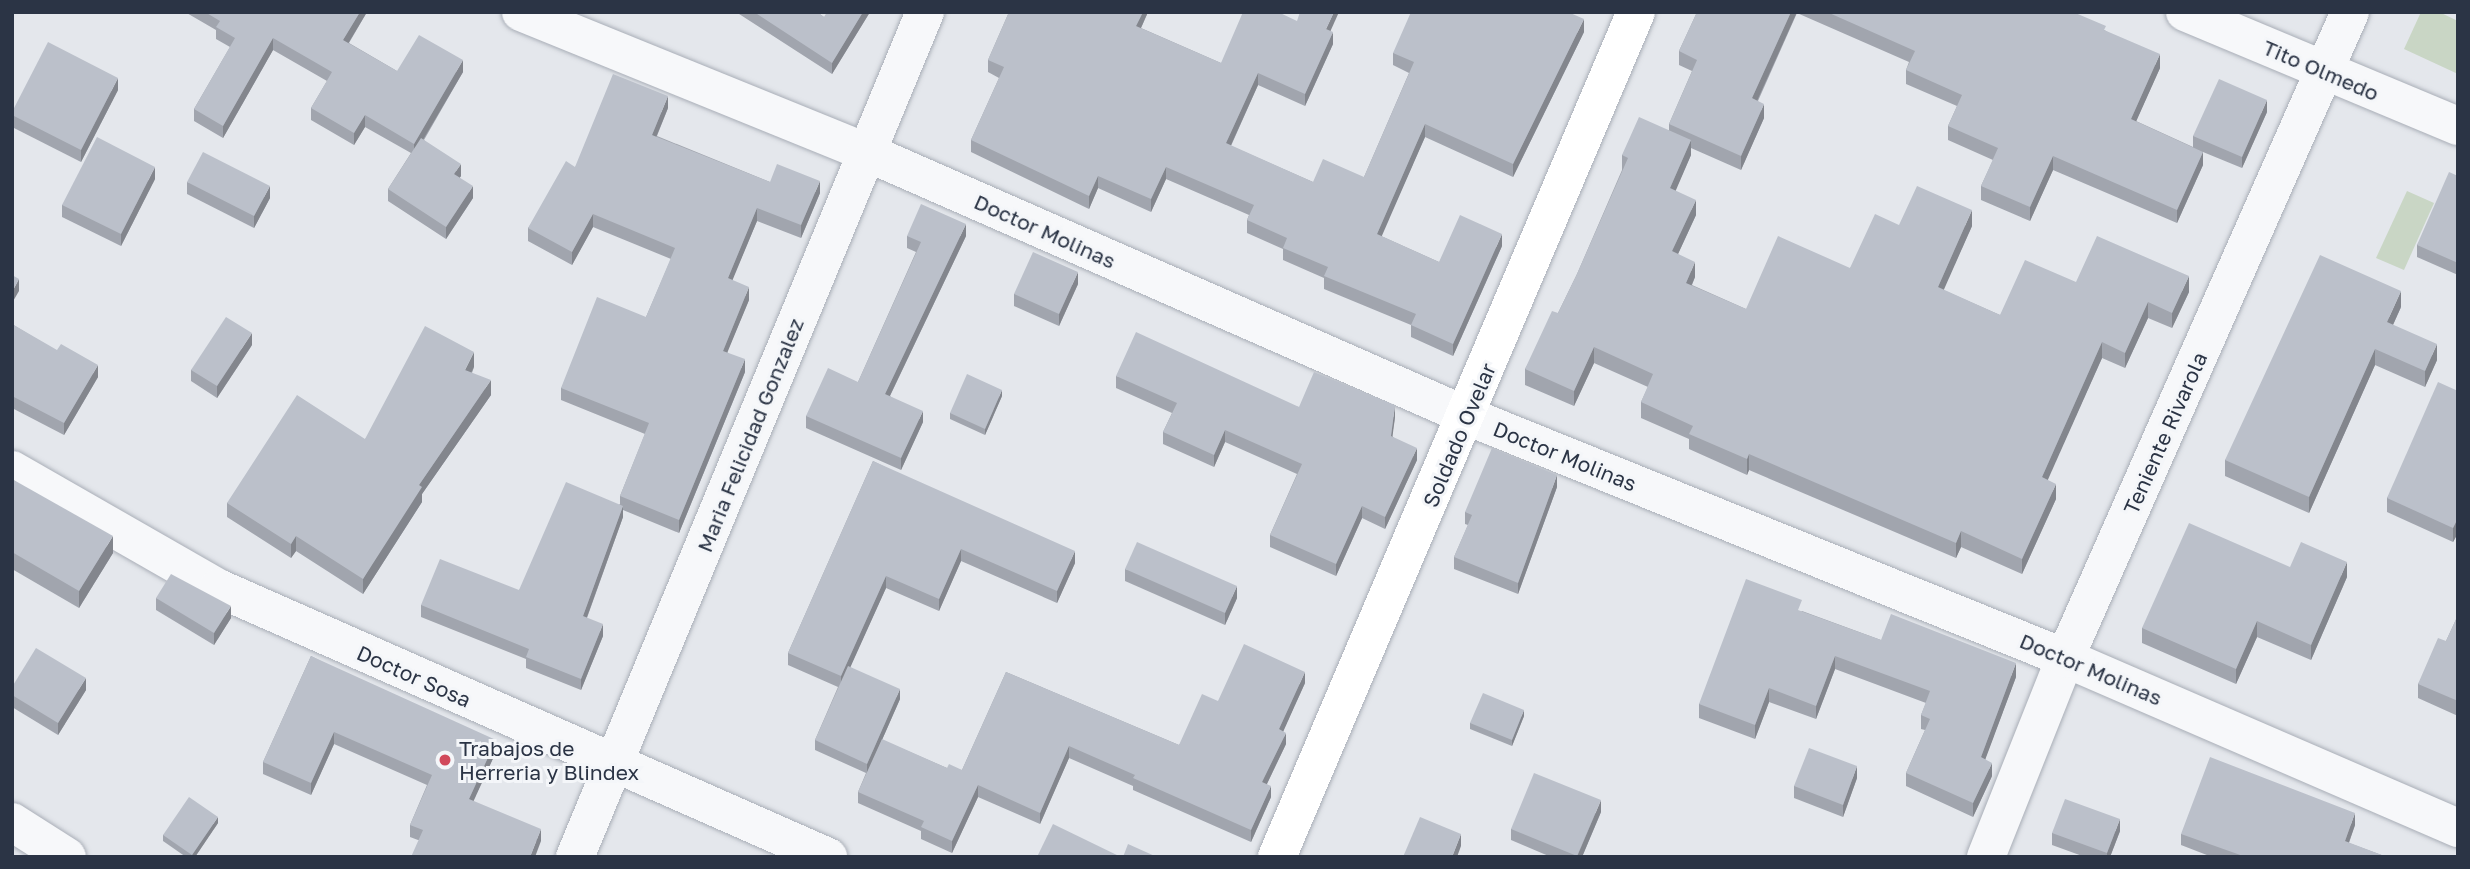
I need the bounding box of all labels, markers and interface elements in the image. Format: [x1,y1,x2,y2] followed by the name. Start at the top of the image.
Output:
[2259,34,2383,106] street label: Tito Olmedo
[970,189,1120,273] street label: Doctor Molinas
[691,314,809,556] street label: Maria Felicidad Gonzalez
[2118,348,2212,518] street label: Teniente Rivarola
[1417,359,1501,511] street label: Soldado Ovelar
[1490,416,1640,496] street label: Doctor Molinas
[2016,628,2166,710] street label: Doctor Molinas
[353,640,475,712] street label: Doctor Sosa
[459,735,639,785] place label: Trabajos de Herreria y Blindex
[437,752,453,768] marker: Trabajos de Herreria y Blindex

